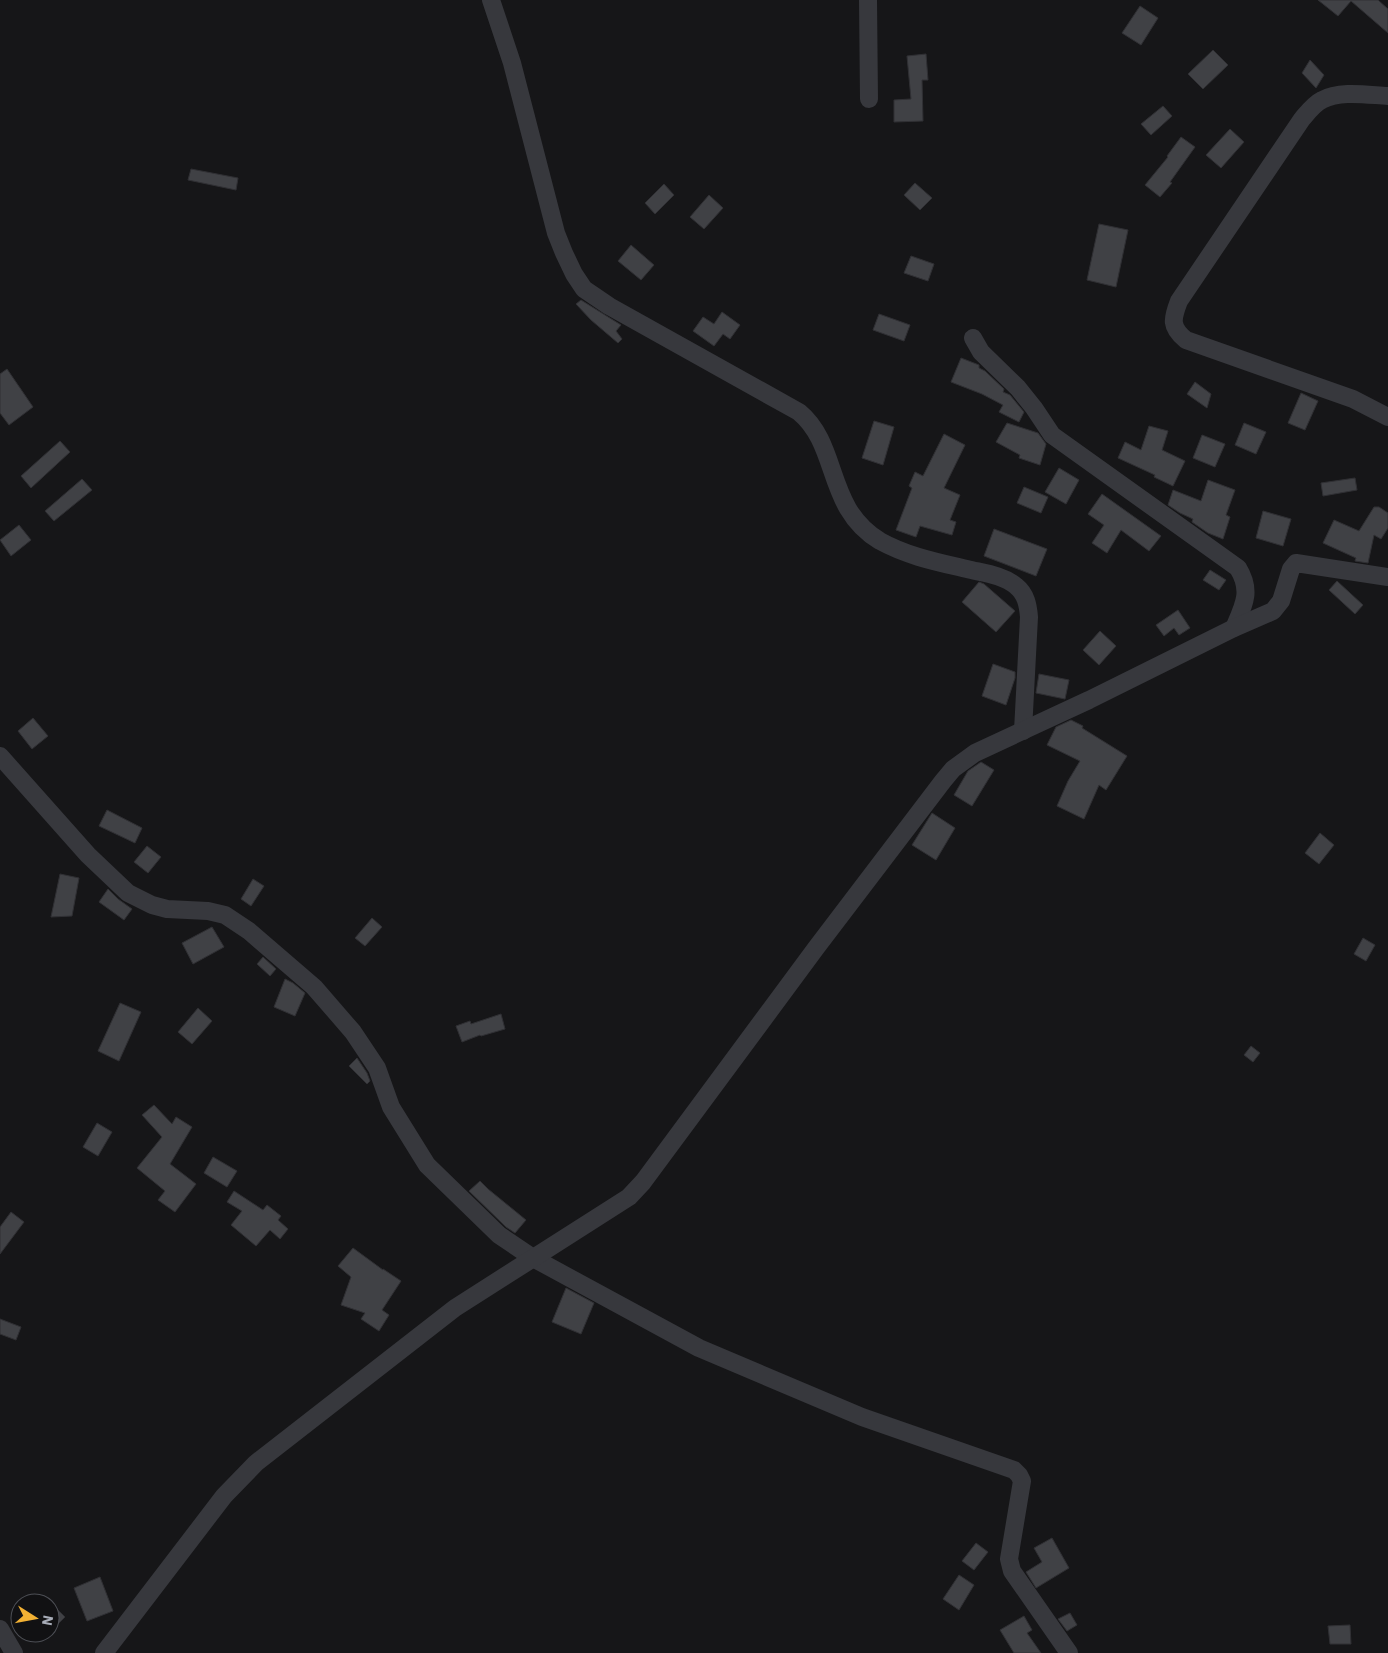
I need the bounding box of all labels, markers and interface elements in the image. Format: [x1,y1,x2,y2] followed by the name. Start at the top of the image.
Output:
[10,1593,60,1643] north arrow
[38,1614,58,1627] text: N

